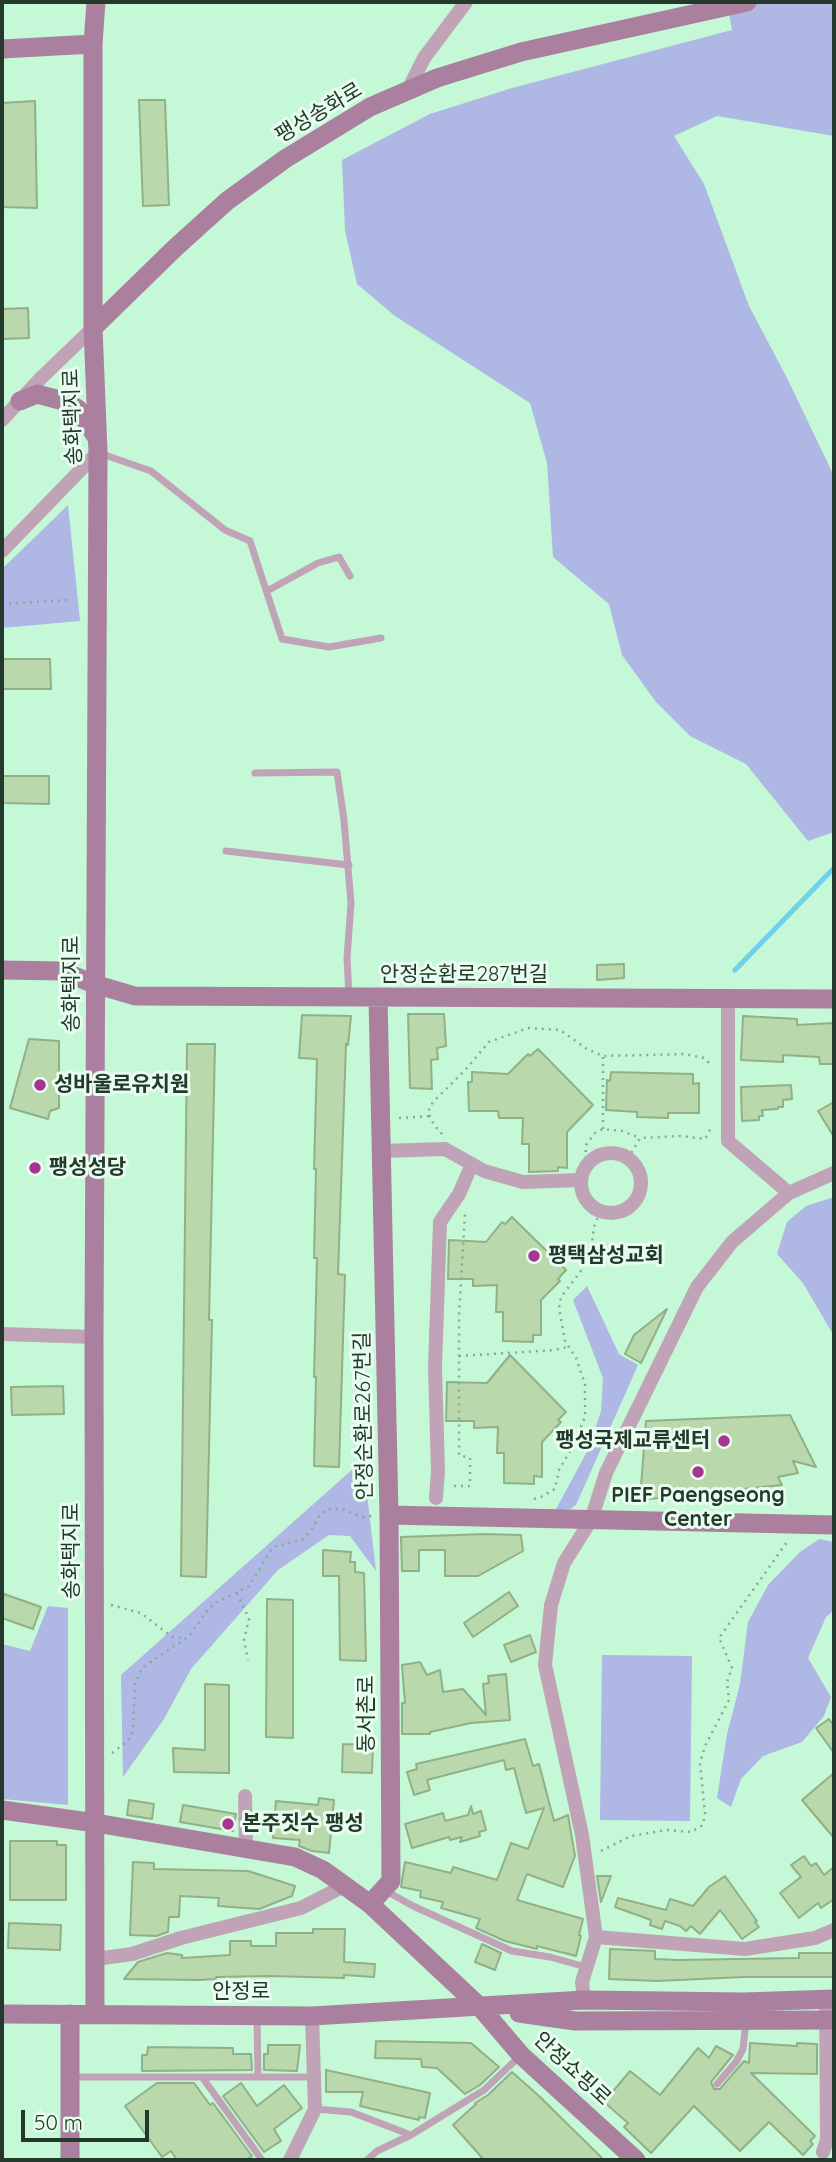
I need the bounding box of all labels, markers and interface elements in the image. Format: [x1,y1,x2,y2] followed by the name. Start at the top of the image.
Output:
[271,77,367,149] street label: 팽성송화로
[59,368,87,466] street label: 송화택지로
[59,936,85,1032] street label: 송화택지로
[380,962,548,988] street label: 안정순환로287번길
[54,1072,189,1098] place label: 성바울로유치원
[32,1077,48,1093] marker: 성바울로유치원
[49,1155,126,1181] place label: 팽성성당
[27,1160,43,1176] marker: 팽성성당
[548,1243,664,1269] place label: 평택삼성교회
[526,1248,542,1264] marker: 평택삼성교회
[350,1331,378,1501] street label: 안정순환로267번길
[555,1428,710,1454] place label: 팽성국제교류센터
[716,1433,732,1449] marker: 팽성국제교류센터
[690,1464,706,1480] marker: PIEF Paengseong Center
[611,1483,785,1533] place label: PIEF Paengseong Center
[59,1503,85,1599] street label: 송화택지로
[354,1675,380,1753] street label: 동서촌로
[242,1811,364,1837] place label: 본주짓수 팽성
[220,1816,236,1832] marker: 본주짓수 팽성
[212,1979,270,2005] street label: 안정로
[528,2027,616,2111] street label: 안정쇼핑로
[24,2096,152,2140] scale bar
[34,2109,83,2135] text: 50 m

